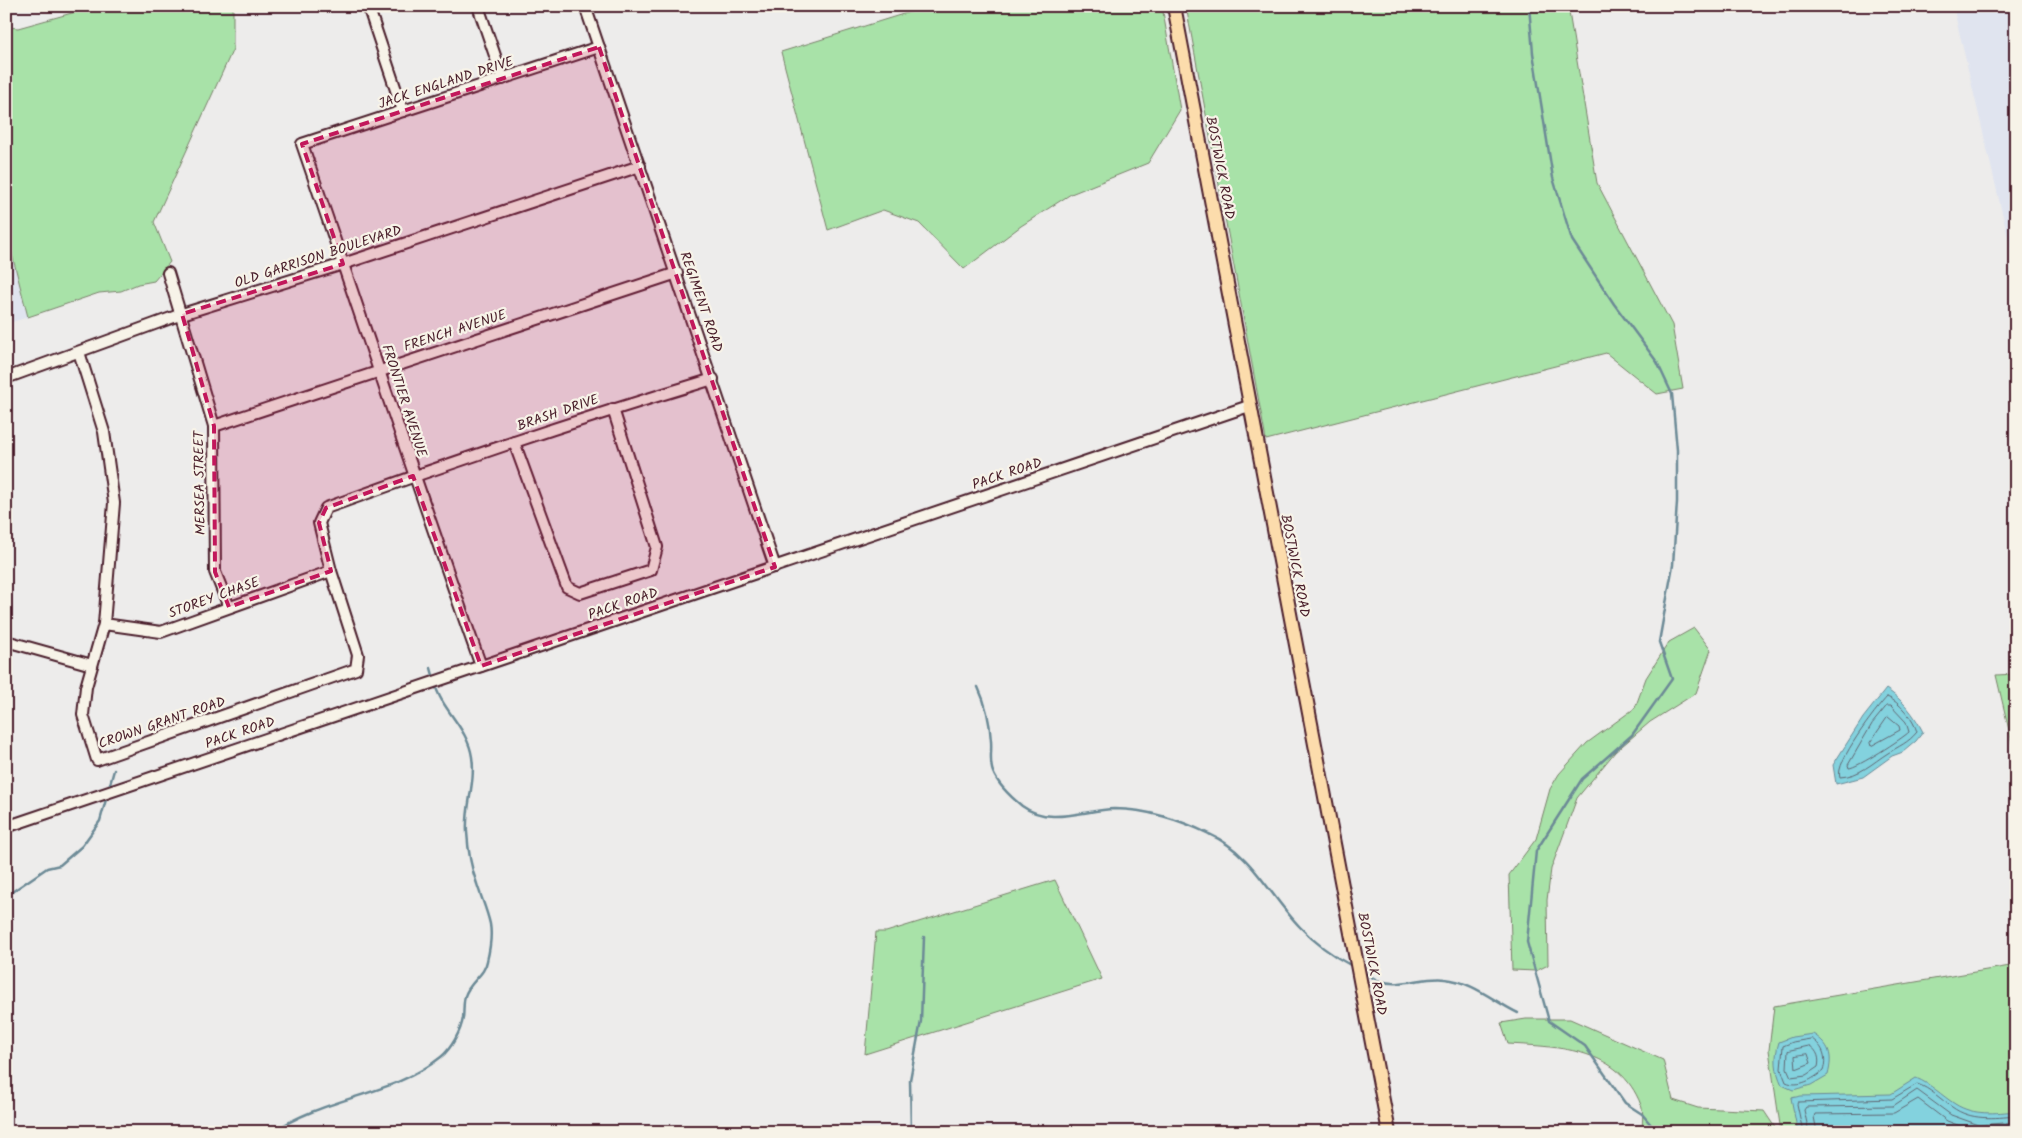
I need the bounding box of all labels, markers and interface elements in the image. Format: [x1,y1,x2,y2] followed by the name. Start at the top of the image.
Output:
[376,51,517,115] street label: JACK ENGLAND DRIVE
[1199,115,1241,221] street label: BOSTWICK ROAD
[232,220,404,294] street label: OLD GARRISON BOULEVARD
[673,249,729,355] street label: REGIMENT ROAD
[401,304,510,358] street label: FRENCH AVENUE
[375,342,433,461] street label: FRONTIER AVENUE
[514,388,603,437] street label: BRASH DRIVE
[188,429,212,535] street label: MERSEA STREET
[969,452,1045,496] street label: PACK ROAD
[1274,513,1316,619] street label: BOSTWICK ROAD
[165,571,263,625] street label: STOREY CHASE
[585,582,661,626] street label: PACK ROAD
[95,691,229,755] street label: CROWN GRANT ROAD
[202,711,278,755] street label: PACK ROAD
[1351,911,1393,1017] street label: BOSTWICK ROAD

